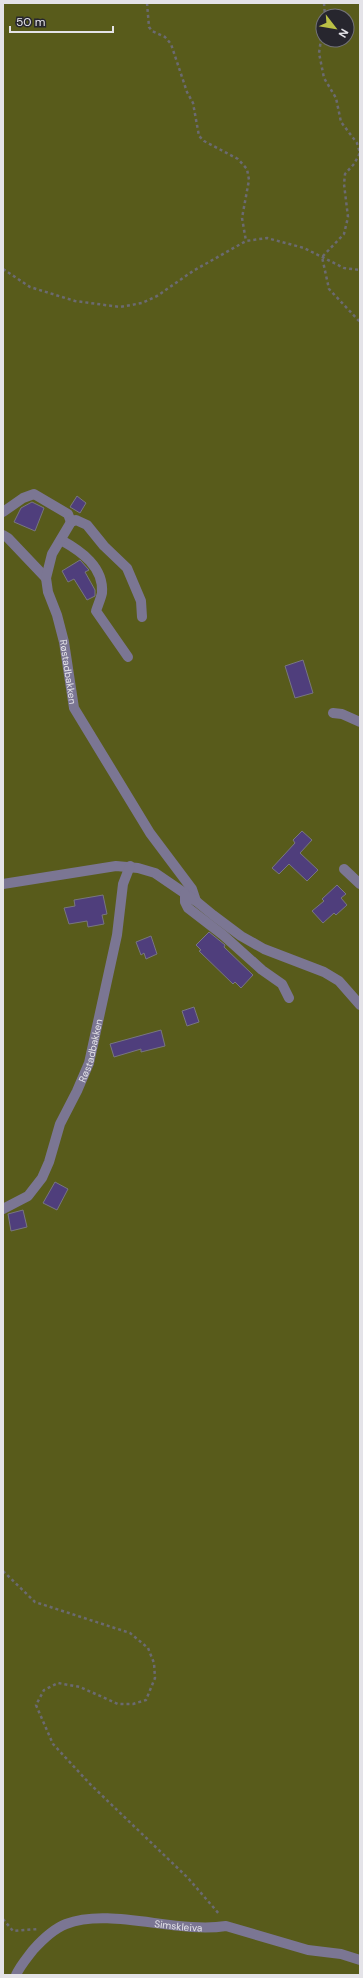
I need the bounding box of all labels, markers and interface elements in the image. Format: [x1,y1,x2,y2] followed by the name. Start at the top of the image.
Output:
[10,8,113,34] scale bar
[315,8,355,48] north arrow
[16,14,45,30] text: 50 m
[336,26,352,40] text: N
[57,639,79,705] street label: Røstadbakken
[76,1017,106,1084] street label: Røstadbakken
[154,1917,203,1935] street label: Simskleiva

